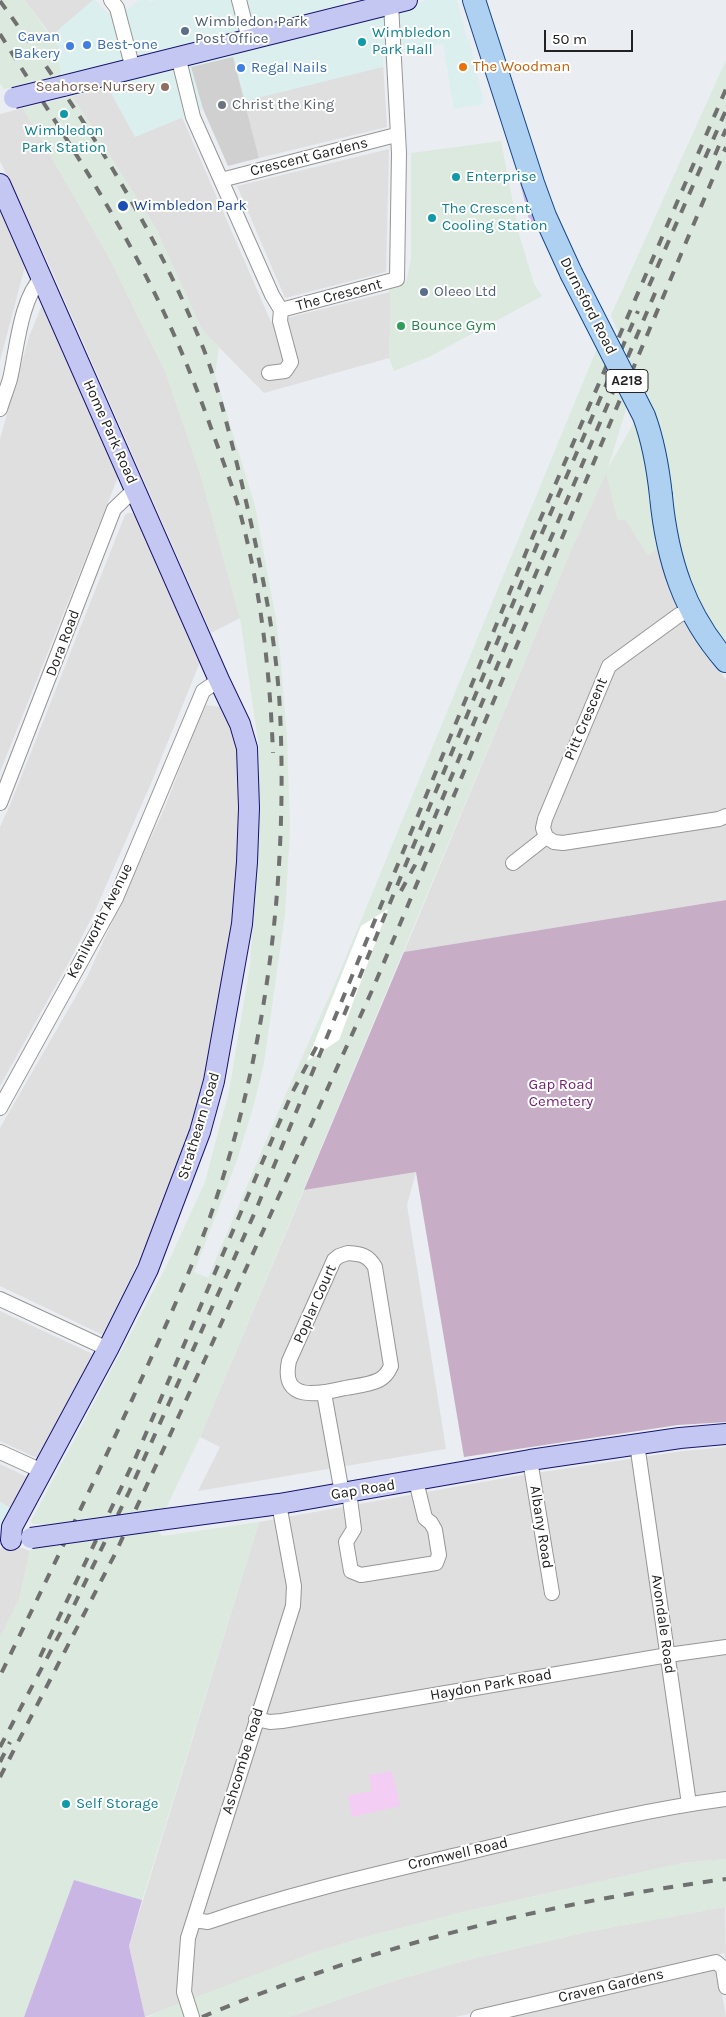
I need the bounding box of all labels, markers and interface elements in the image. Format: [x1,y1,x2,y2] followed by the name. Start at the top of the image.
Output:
[195,13,308,48] place label: Wimbledon Park Post Office
[546,20,635,52] scale bar
[372,24,451,59] place label: Wimbledon Park Hall
[179,25,191,37] marker: Wimbledon Park Post Office
[14,28,60,63] place label: Cavan Bakery
[552,30,587,48] text: 50 m
[97,36,158,54] place label: Best-one
[356,36,368,48] marker: Wimbledon Park Hall
[81,39,93,51] marker: Best-one
[64,40,76,52] marker: Cavan Bakery
[473,58,570,76] place label: The Woodman
[251,59,327,77] place label: Regal Nails
[457,61,469,73] marker: The Woodman
[235,62,247,74] marker: Regal Nails
[35,78,155,96] place label: Seahorse Nursery
[159,81,171,93] marker: Seahorse Nursery
[232,96,334,114] place label: Christ the King
[216,99,228,111] marker: Christ the King
[58,108,70,120] marker: Wimbledon Park Station
[22,122,106,157] place label: Wimbledon Park Station
[248,134,370,180] street label: Crescent Gardens
[466,168,536,186] place label: Enterprise
[450,171,462,183] marker: Enterprise
[134,197,247,215] place label: Wimbledon Park
[116,199,130,213] marker: Wimbledon Park
[442,200,548,235] place label: The Crescent Cooling Station
[426,212,438,224] marker: The Crescent Cooling Station
[556,254,620,358] street label: Durnsford Road
[294,275,384,315] street label: The Crescent
[434,283,497,301] place label: Oleeo Ltd
[418,286,430,298] marker: Oleeo Ltd
[411,317,496,335] place label: Bounce Gym
[395,320,407,332] marker: Bounce Gym
[606,370,648,392] road number: A218
[79,377,141,487] street label: Home Park Road
[42,607,84,679] street label: Dora Road
[561,675,611,763] street label: Pitt Crescent
[63,860,137,982] street label: Kenilworth Avenue
[174,1070,224,1182] street label: Strathearn Road
[529,1076,593,1111] park label: Gap Road Cemetery
[290,1262,340,1346] street label: Poplar Court
[330,1476,396,1504] street label: Gap Road
[526,1484,556,1570] street label: Albany Road
[647,1573,679,1675] street label: Avondale Road
[429,1665,553,1705] street label: Haydon Park Road
[218,1706,268,1816] street label: Ashcombe Road
[76,1795,158,1813] place label: Self Storage
[60,1798,72,1810] marker: Self Storage
[406,1834,510,1874] street label: Cromwell Road
[557,1965,665,2007] street label: Craven Gardens

